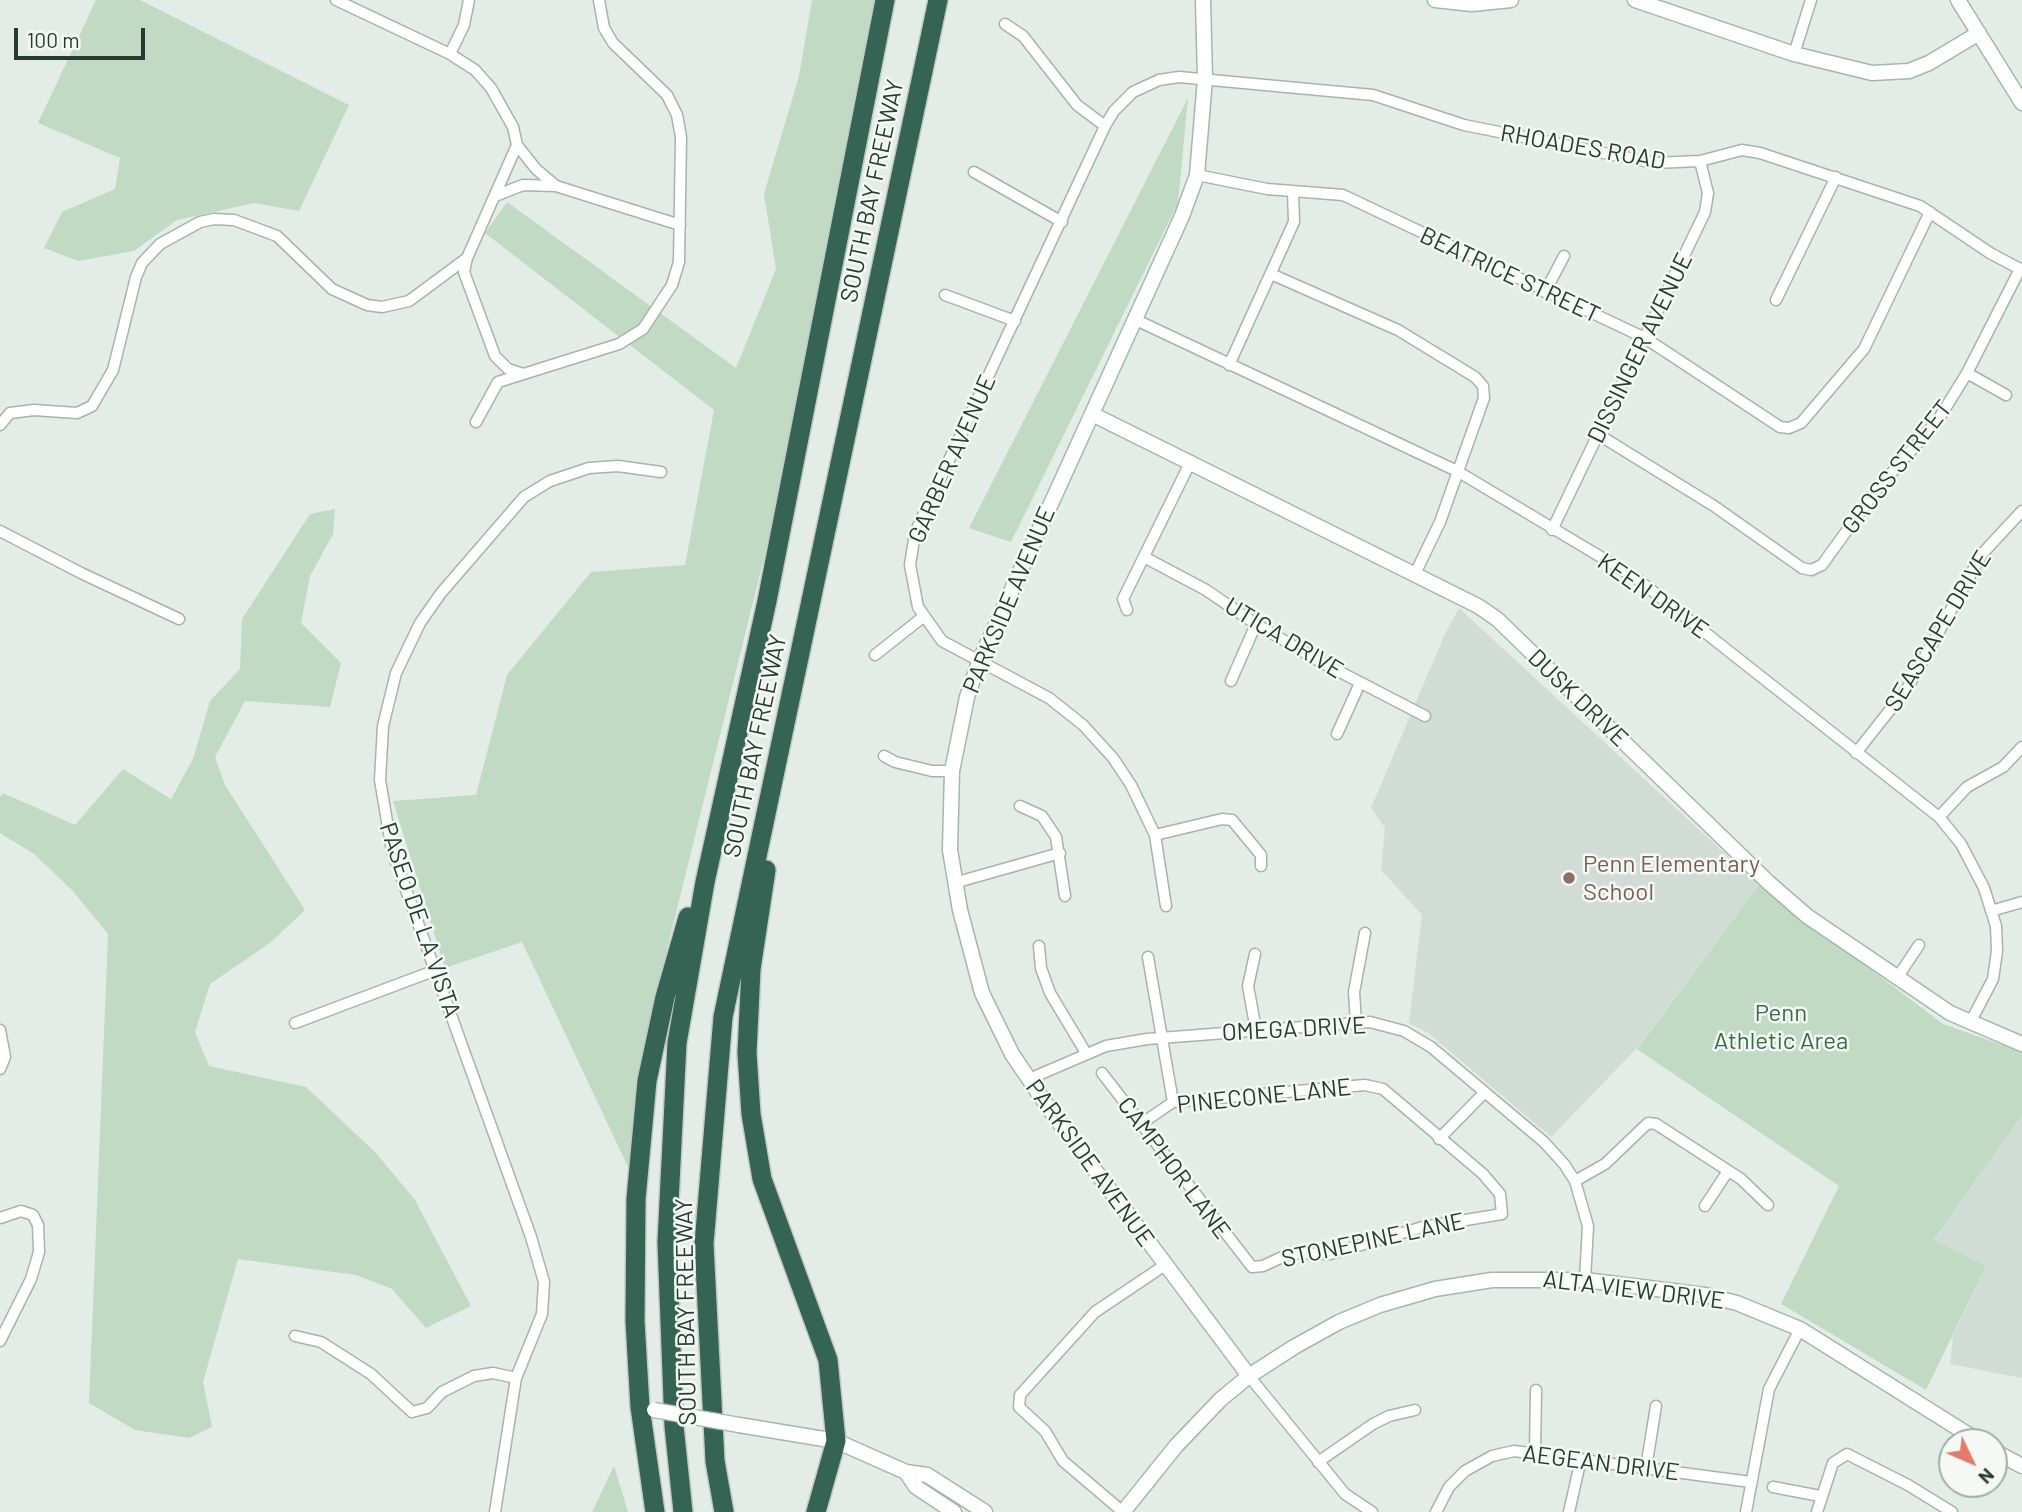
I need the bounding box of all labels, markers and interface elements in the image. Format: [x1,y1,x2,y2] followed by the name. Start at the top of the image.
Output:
[18,14,149,58] scale bar
[27,27,80,52] text: 100 m
[834,77,910,305] street label: SOUTH BAY FREEWAY
[1498,118,1668,176] street label: RHOADES ROAD
[1415,221,1605,329] street label: BEATRICE STREET
[1581,248,1699,448] street label: DISSINGER AVENUE
[902,370,1002,548] street label: GARBER AVENUE
[1836,394,1958,540] street label: GROSS STREET
[957,502,1061,698] street label: PARKSIDE AVENUE
[1879,545,1997,717] street label: SEASCAPE DRIVE
[1592,547,1714,645] street label: KEEN DRIVE
[1219,591,1349,685] street label: UTICA DRIVE
[717,632,793,860] street label: SOUTH BAY FREEWAY
[1522,643,1634,753] street label: DUSK DRIVE
[373,819,467,1021] street label: PASEO DE LA VISTA
[1583,850,1760,906] place label: Penn Elementary School
[1561,870,1577,886] marker: Penn Elementary School
[1714,999,1848,1055] park label: Penn Athletic Area
[1221,1011,1367,1047] street label: OMEGA DRIVE
[1175,1073,1353,1119] street label: PINECONE LANE
[1020,1074,1160,1252] street label: PARKSIDE AVENUE
[1111,1091,1237,1245] street label: CAMPHOR LANE
[670,1198,702,1426] street label: SOUTH BAY FREEWAY
[1279,1207,1467,1273] street label: STONEPINE LANE
[1542,1265,1726,1315] street label: ALTA VIEW DRIVE
[1938,1428,2008,1498] north arrow
[1521,1439,1681,1487] street label: AEGEAN DRIVE
[1974,1464,2000,1489] text: N

